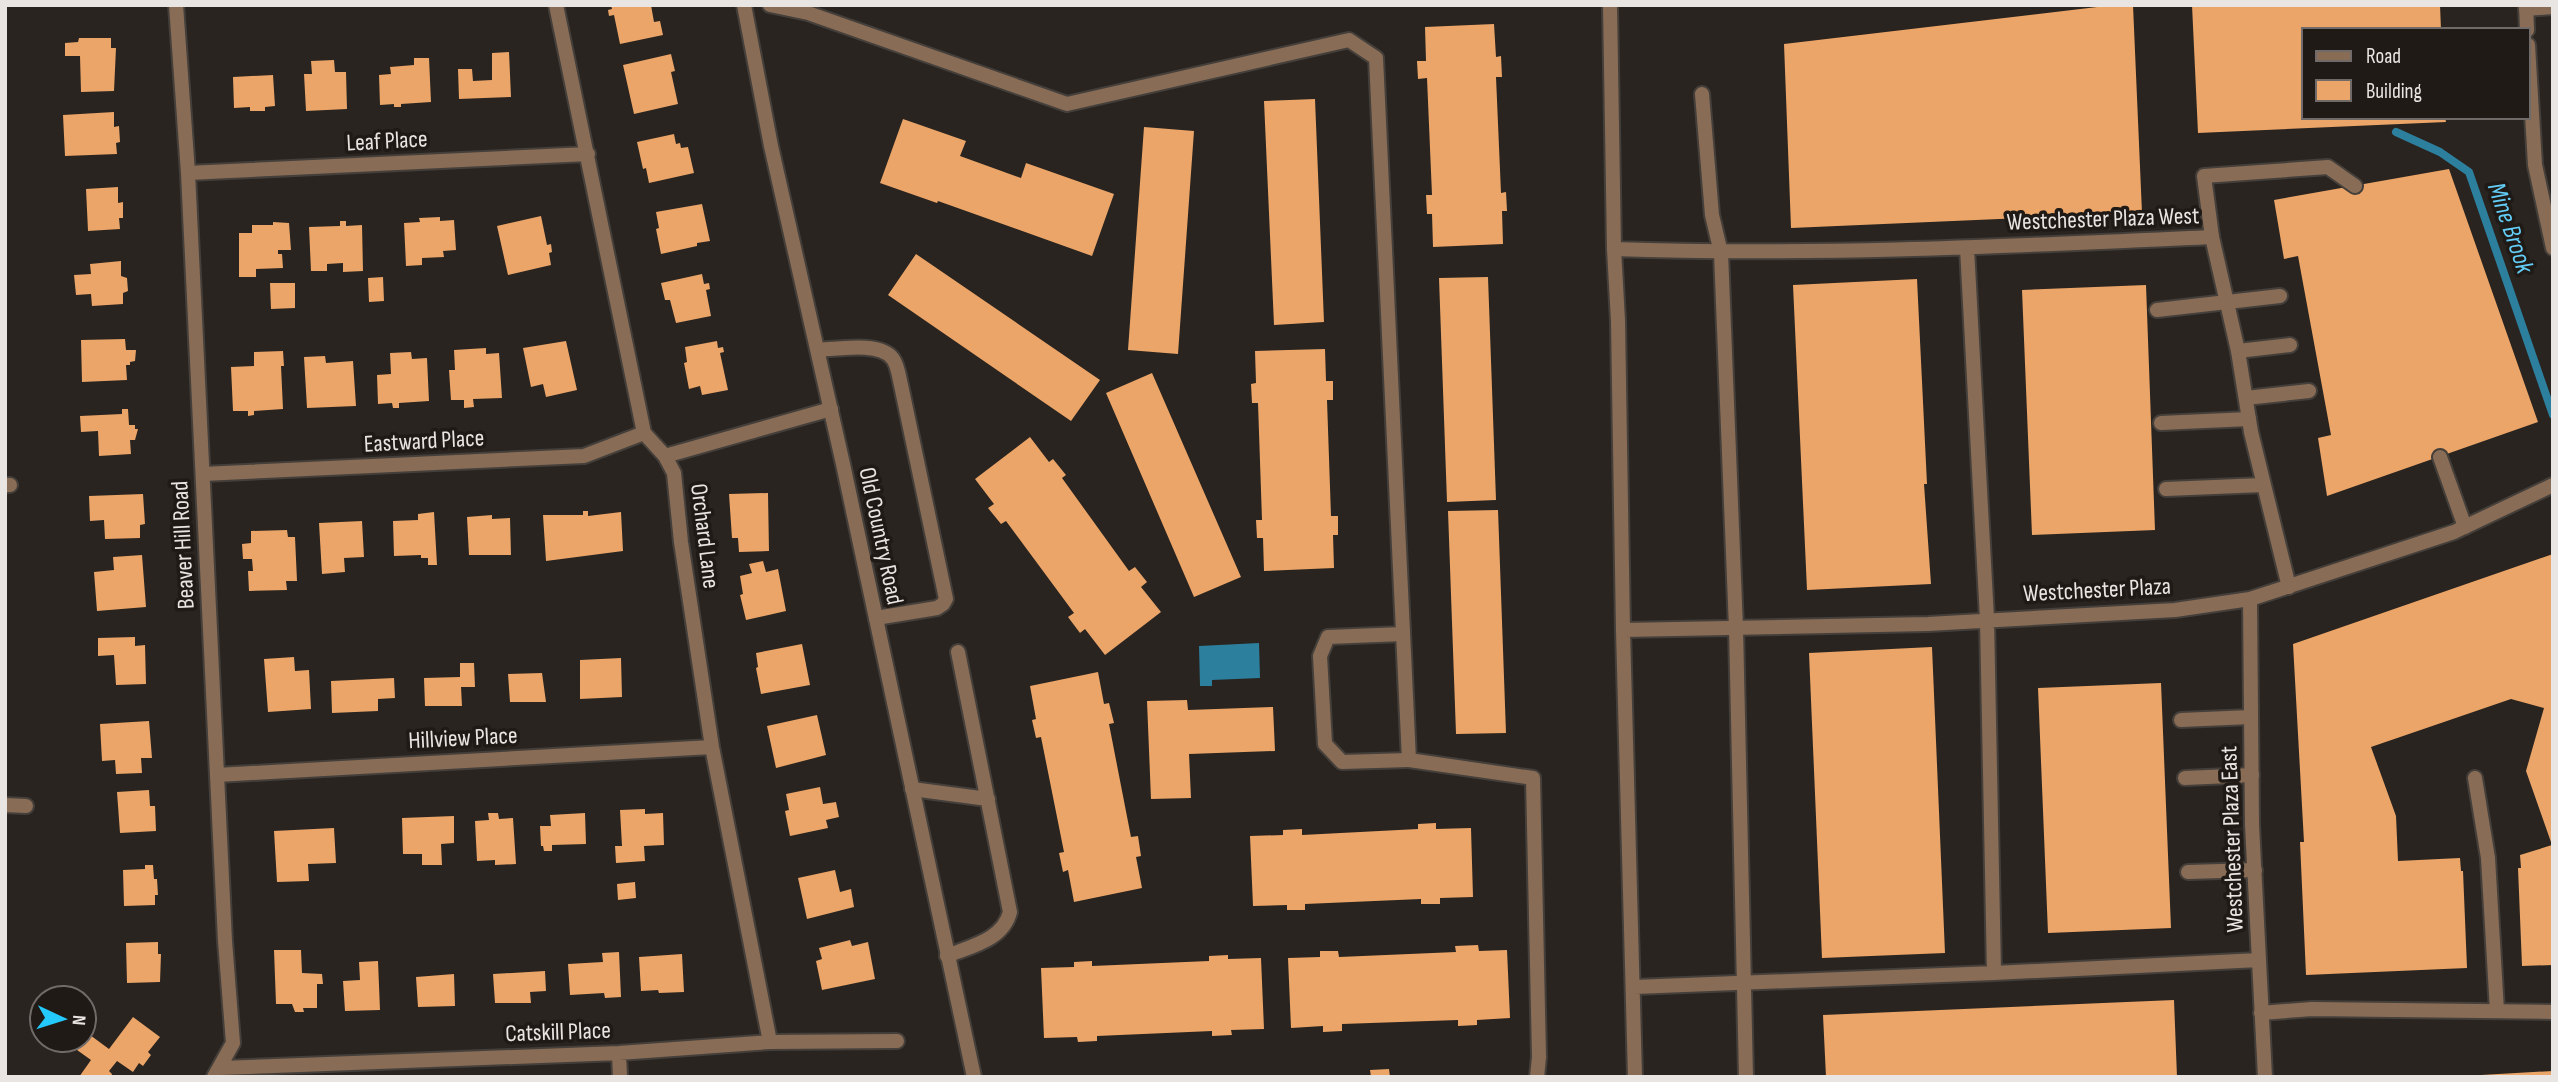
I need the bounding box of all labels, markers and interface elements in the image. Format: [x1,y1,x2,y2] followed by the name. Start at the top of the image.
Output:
[2302,28,2530,119] legend
[2366,44,2401,69] text: Road
[2366,79,2422,104] text: Building
[346,124,428,158] street label: Leaf Place
[2480,178,2540,279] water label: Mine Brook
[2006,201,2200,237] street label: Westchester Plaza West
[363,423,485,459] street label: Eastward Place
[852,465,910,607] street label: Old Country Road
[165,480,201,610] street label: Beaver Hill Road
[684,482,726,590] street label: Orchard Lane
[2022,572,2172,608] street label: Westchester Plaza
[408,721,518,755] street label: Hillview Place
[2214,745,2250,933] street label: Westchester Plaza East
[28,984,98,1054] north arrow
[67,1014,90,1026] text: N
[505,1016,611,1048] street label: Catskill Place

